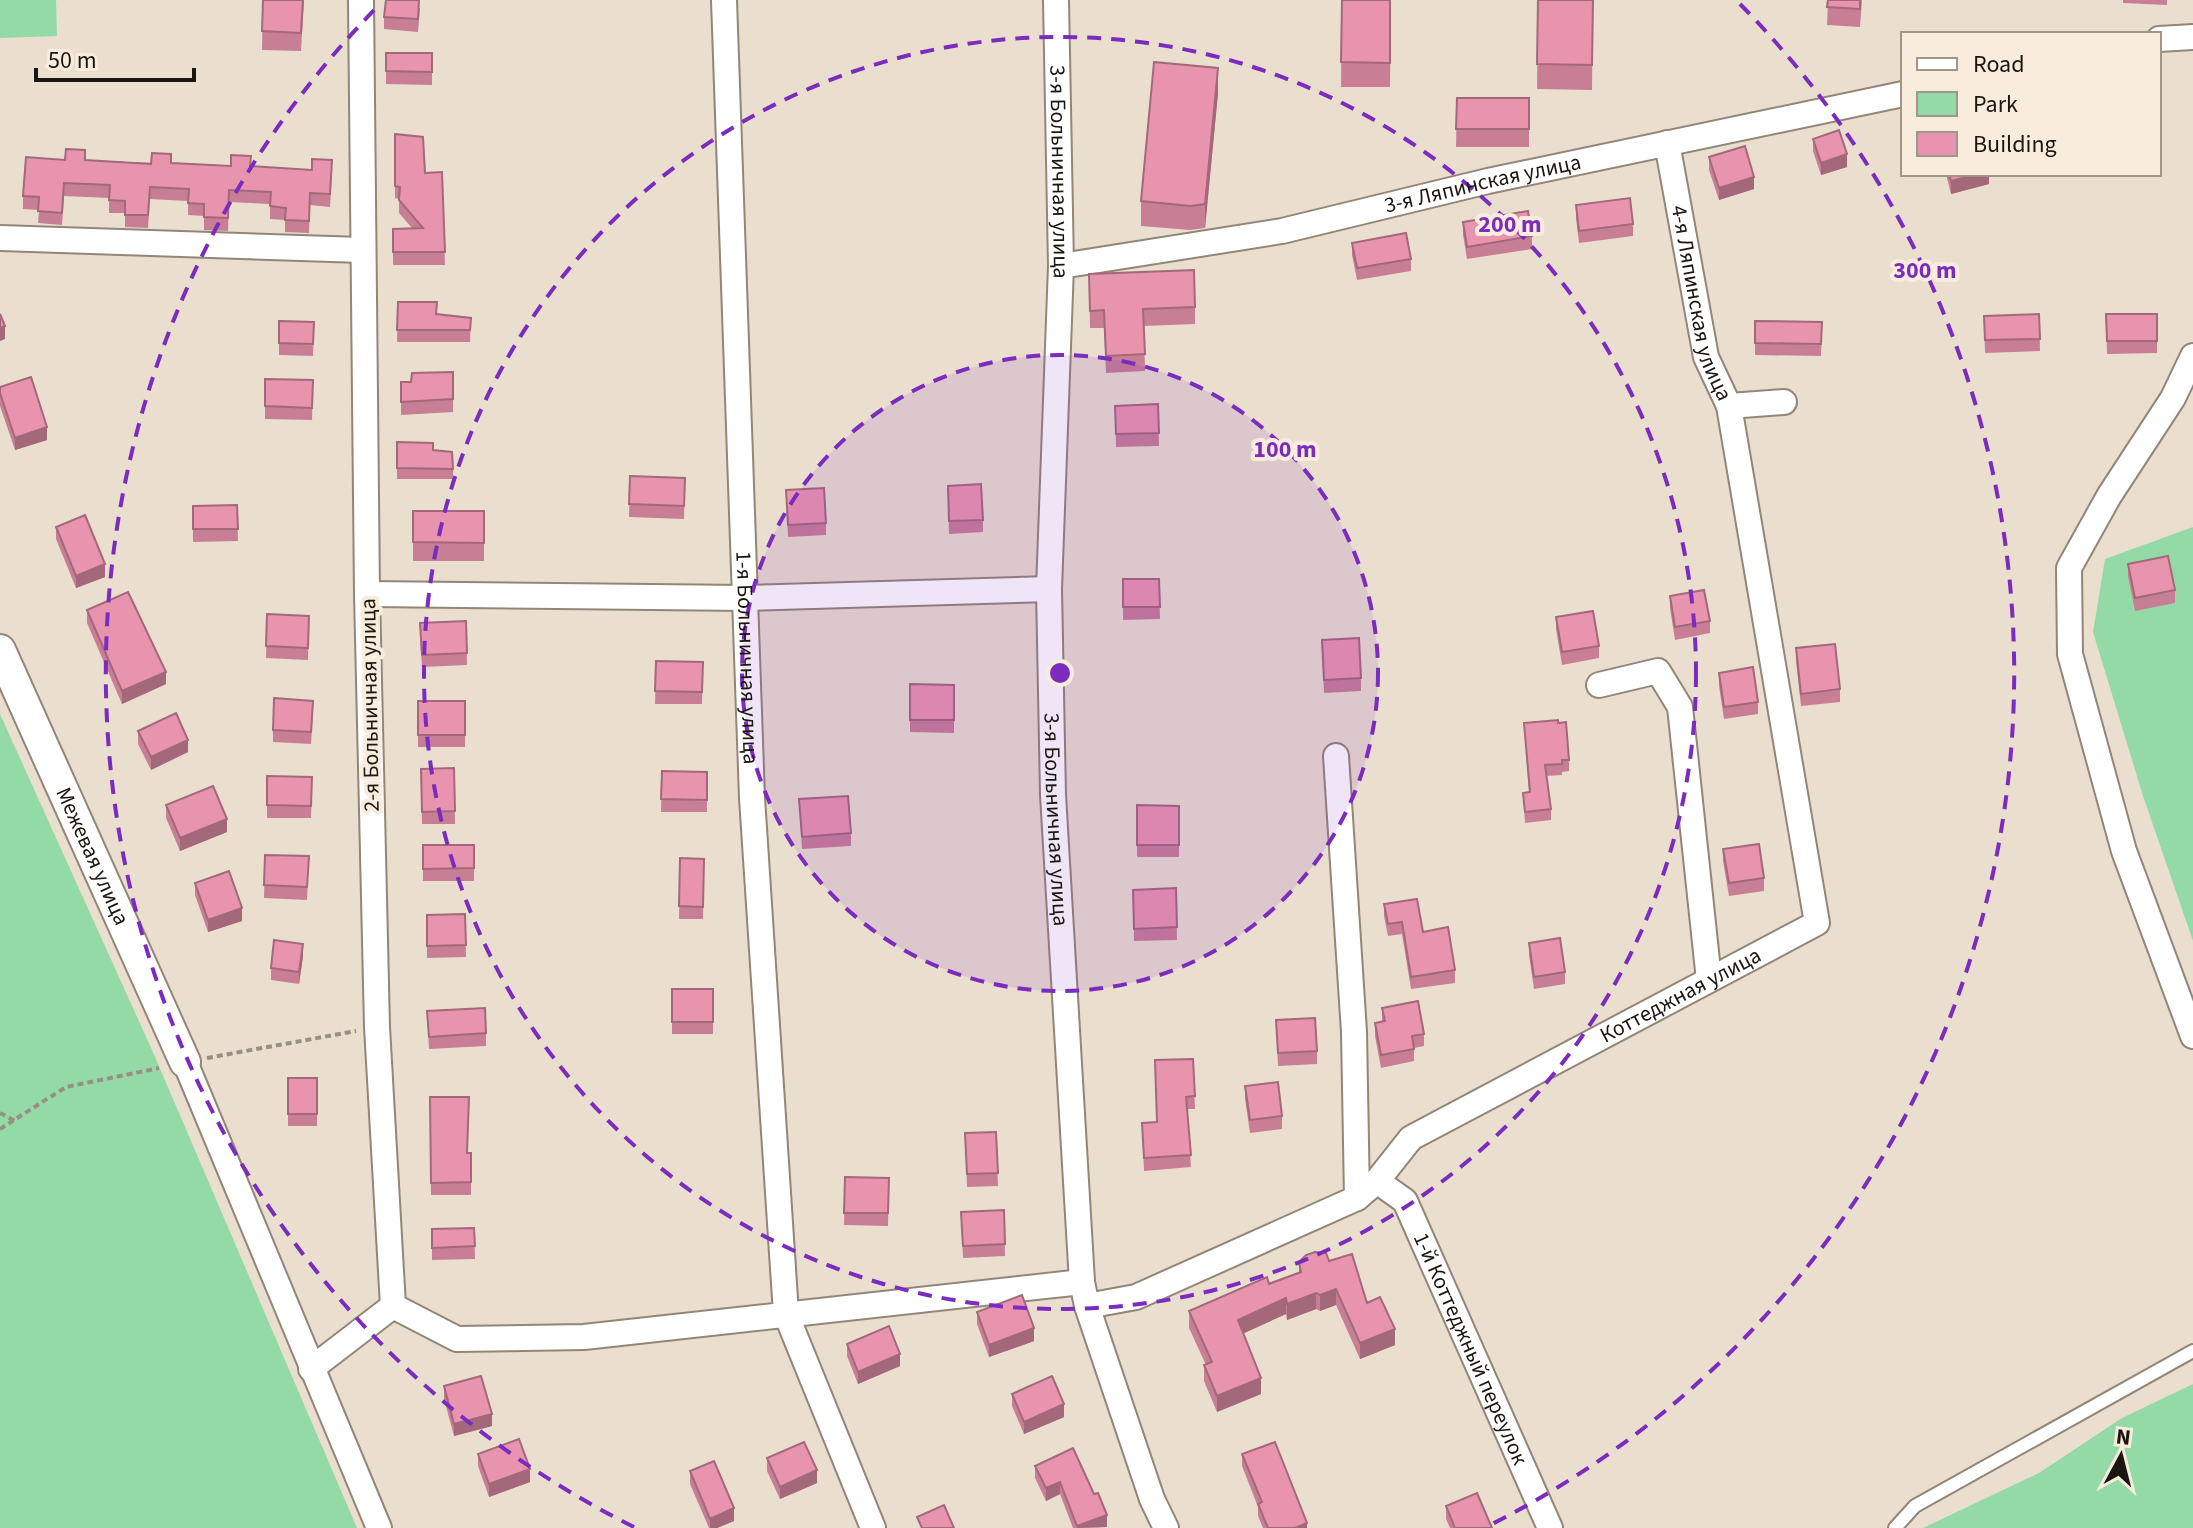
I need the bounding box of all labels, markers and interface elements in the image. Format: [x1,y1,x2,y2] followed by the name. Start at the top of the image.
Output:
[36,32,194,82] scale bar
[1901,32,2161,176] legend
[48,43,97,78] text: 50 m
[1973,47,2025,82] text: Road
[1041,65,1077,279] street label: 3-я Больничная улица
[1973,87,2018,122] text: Park
[1973,127,2057,162] text: Building
[1381,146,1584,222] street label: 3-я Ляпинская улица
[1663,203,1740,406] street label: 4-я Ляпинская улица
[1478,207,1542,242] text: 200 m
[1893,253,1957,288] text: 300 m
[1253,432,1317,467] text: 100 m
[727,550,767,765] street label: 1-я Больничная улица
[352,598,388,812] street label: 2-я Больничная улица
[1046,659,1074,687] centre of rings
[1035,713,1077,927] street label: 3-я Больничная улица
[48,782,138,930] street label: Межевая улица
[1594,939,1767,1051] street label: Коттеджная улица
[1405,1227,1536,1470] street label: 1-й Коттеджный переулок
[2081,1416,2161,1496] north arrow
[2114,1420,2133,1454] text: N

